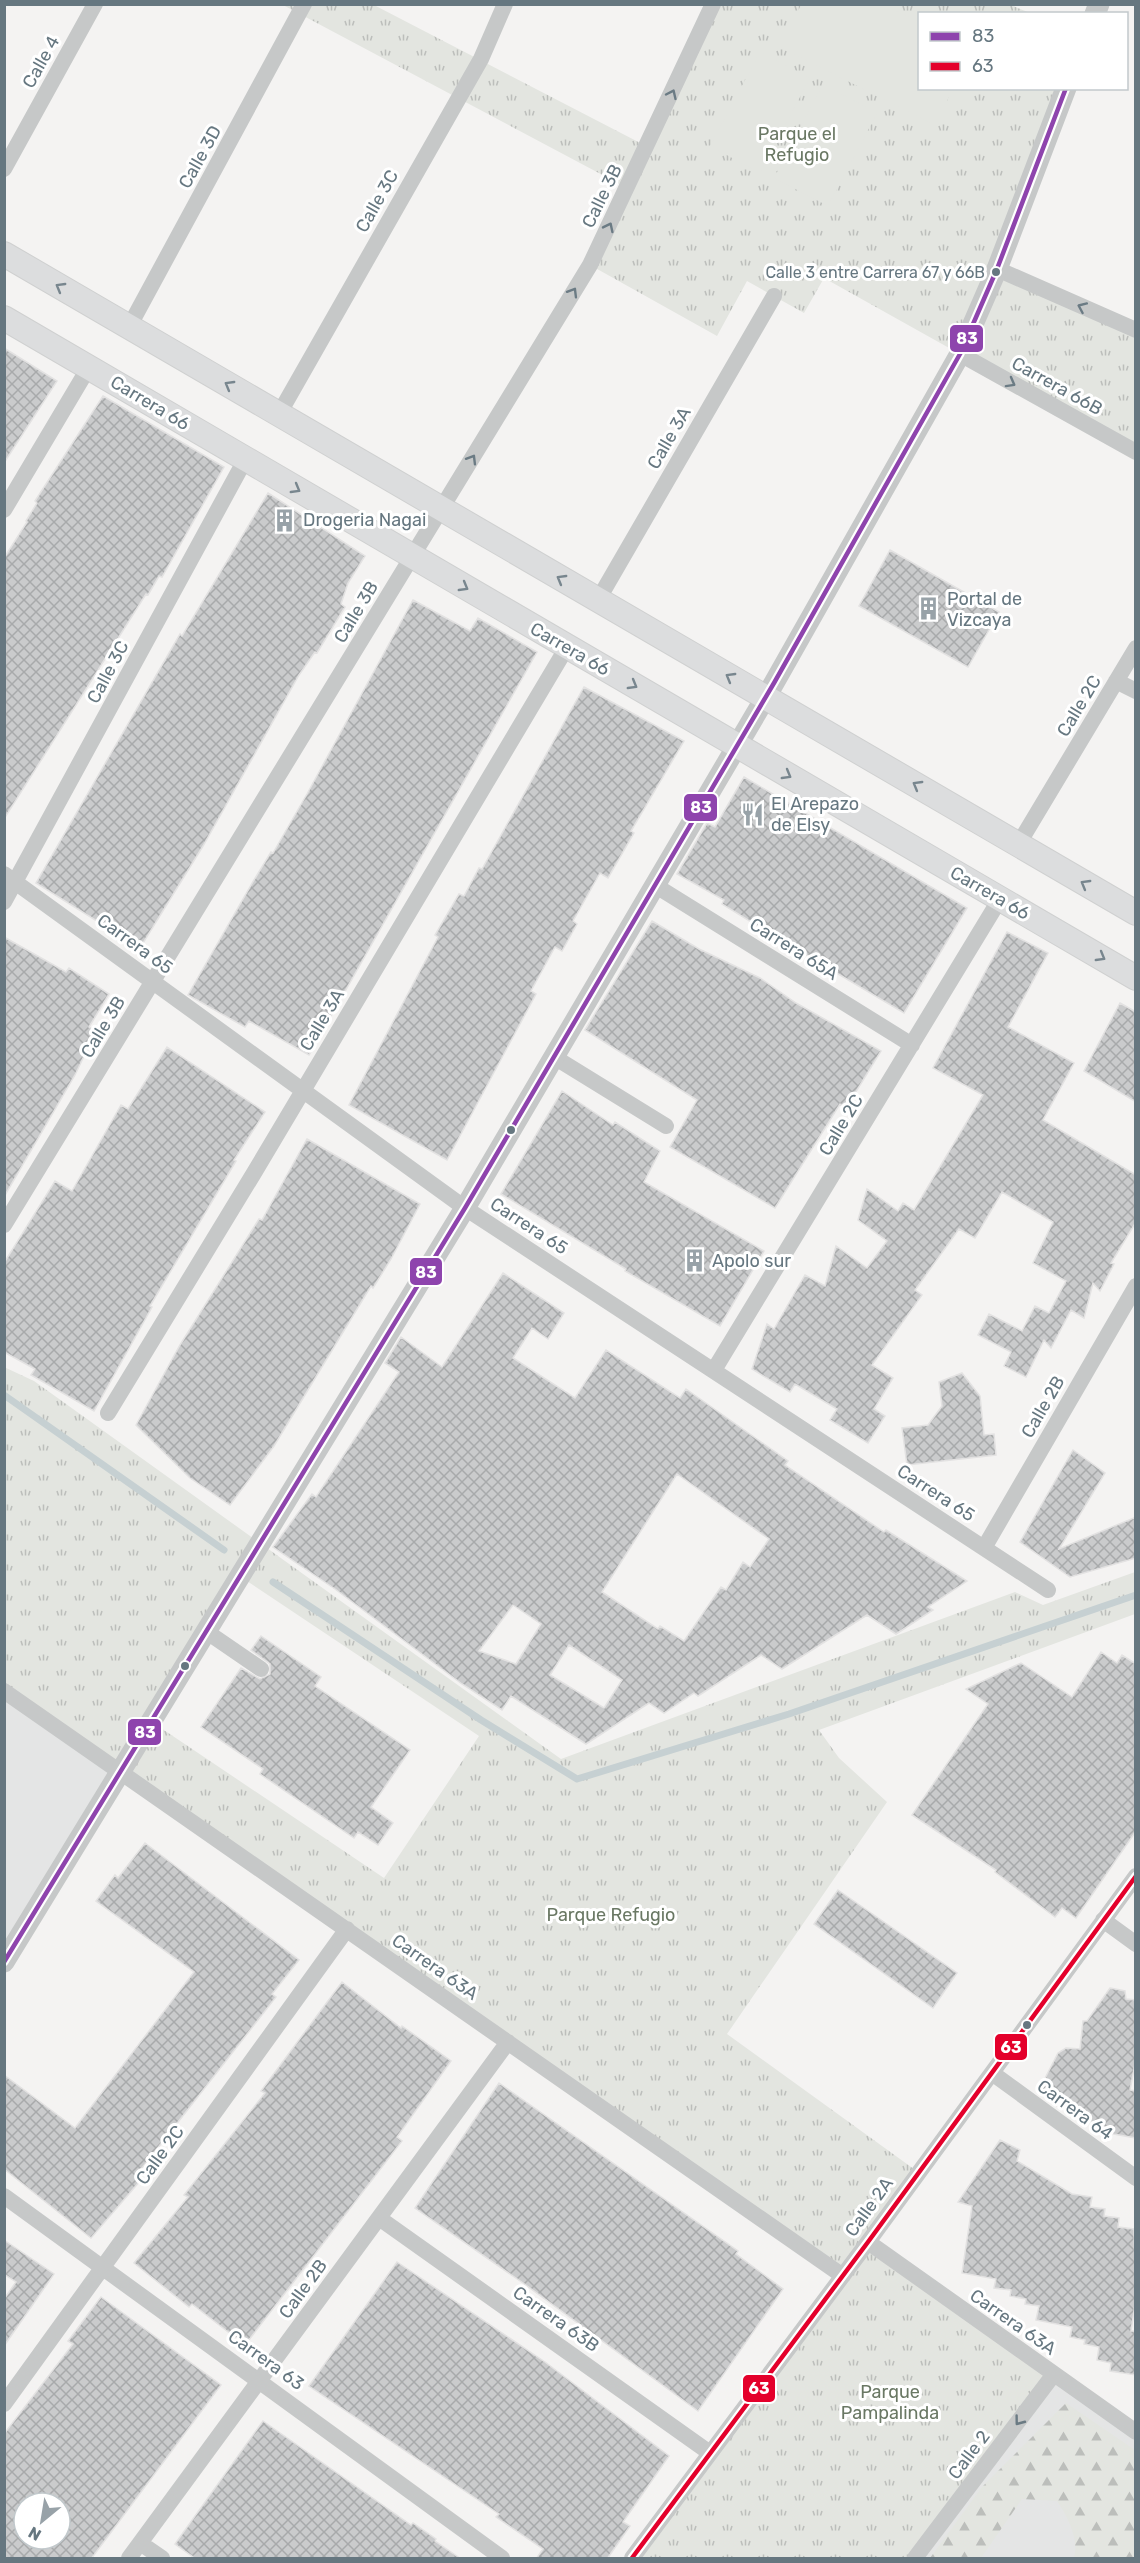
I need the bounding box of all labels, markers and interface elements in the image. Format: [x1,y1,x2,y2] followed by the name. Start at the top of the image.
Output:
[918,12,1128,90] legend
[972,25,994,47] text: 83
[18,32,64,92] street label: Calle 4
[972,55,994,77] text: 63
[665,89,677,100] one-way arrow
[174,122,226,192] street label: Calle 3D
[758,123,836,166] park label: Parque el Refugio
[577,161,627,231] street label: Calle 3B
[351,166,403,236] street label: Calle 3C
[601,222,613,233] one-way arrow
[765,263,985,282] place label: Calle 3 entre Carrera 67 y 66B
[990,266,1002,278] marker: Calle 3 entre Carrera 67 y 66B
[56,282,67,294] one-way arrow
[566,288,578,298] one-way arrow
[1077,302,1088,314] one-way arrow
[949,324,984,353] line badge: 83
[956,329,978,348] text: 83
[1008,352,1106,420] street label: Carrera 66B
[107,371,194,435] street label: Carrera 66
[1005,375,1015,387] one-way arrow
[225,381,235,392] one-way arrow
[642,403,696,473] street label: Calle 3A
[464,455,476,465] one-way arrow
[290,482,300,493] one-way arrow
[272,507,298,533] building icon: Drogeria Nagai
[303,509,426,531] place label: Drogeria Nagai
[557,574,567,586] one-way arrow
[329,577,383,647] street label: Calle 3B
[458,580,468,592] one-way arrow
[947,588,1022,631] place label: Portal de Vizcaya
[916,596,942,622] building icon: Portal de Vizcaya
[526,617,614,681] street label: Carrera 66
[82,637,134,707] street label: Calle 3C
[1052,671,1106,741] street label: Calle 2C
[726,673,736,684] one-way arrow
[627,678,637,690] one-way arrow
[781,768,791,779] one-way arrow
[912,781,923,793] one-way arrow
[683,793,718,822] line badge: 83
[771,793,859,836] place label: El Arepazo de Elsy
[690,798,712,817] text: 83
[740,801,766,827] restaurant icon: El Arepazo de Elsy
[946,861,1034,925] street label: Carrera 66
[1081,879,1091,891] one-way arrow
[93,909,177,979] street label: Carrera 65
[746,913,842,985] street label: Carrera 65A
[1095,950,1105,962] one-way arrow
[295,985,349,1055] street label: Calle 3A
[76,992,130,1062] street label: Calle 3B
[814,1090,868,1160] street label: Calle 2C
[505,1124,517,1136] unlabelled marker
[486,1193,572,1259] street label: Carrera 65
[681,1248,707,1274] building icon: Apolo sur
[712,1250,791,1272] place label: Apolo sur
[409,1257,443,1286] line badge: 83
[415,1263,437,1282] text: 83
[1017,1372,1069,1442] street label: Calle 2B
[893,1460,979,1526] street label: Carrera 65
[179,1660,191,1672] unlabelled marker
[127,1718,162,1746] line badge: 83
[134,1723,156,1742] text: 83
[547,1904,675,1926] park label: Parque Refugio
[388,1929,482,2005] street label: Carrera 63A
[1021,2019,1033,2031] unlabelled marker
[994,2033,1028,2061] line badge: 63
[1001,2038,1021,2057] text: 63
[1033,2075,1117,2145] street label: Carrera 64
[131,2121,189,2189] street label: Calle 2C
[840,2173,898,2241] street label: Calle 2A
[274,2255,332,2323] street label: Calle 2B
[509,2281,603,2357] street label: Carrera 63B
[966,2284,1060,2360] street label: Carrera 63A
[224,2325,308,2395] street label: Carrera 63
[742,2374,776,2403] line badge: 63
[749,2379,769,2398] text: 63
[841,2381,939,2424] park label: Parque Pampalinda
[1015,2414,1026,2425] one-way arrow
[943,2426,995,2484] street label: Calle 2
[12,2491,72,2551] north arrow
[25,2522,44,2545] text: N

